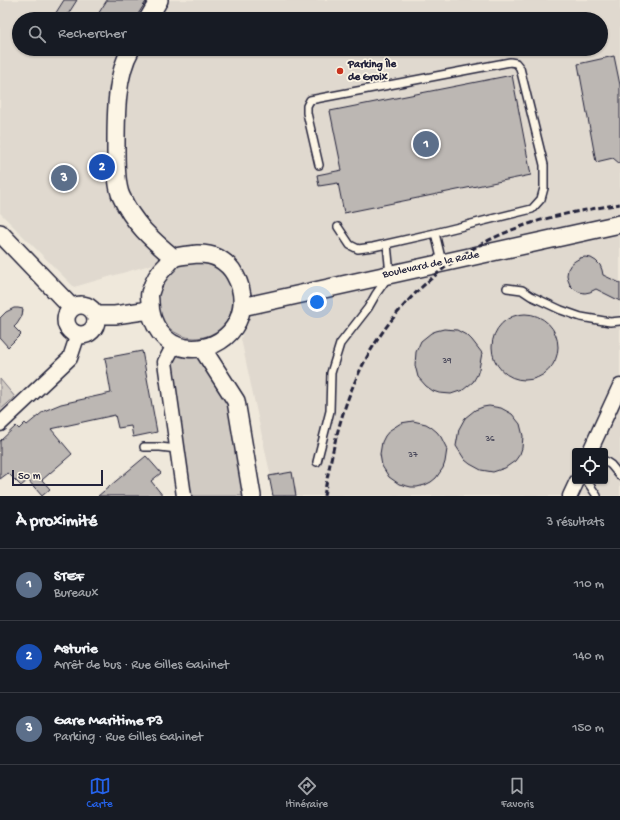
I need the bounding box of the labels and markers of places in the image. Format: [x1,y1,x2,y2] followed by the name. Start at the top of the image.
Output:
[347,57,398,84] place label: Parking Île de Groix
[335,66,345,76] marker: Parking Île de Groix
[413,129,439,159] pin: 1
[89,152,115,182] pin: 2
[51,163,77,193] pin: 3

